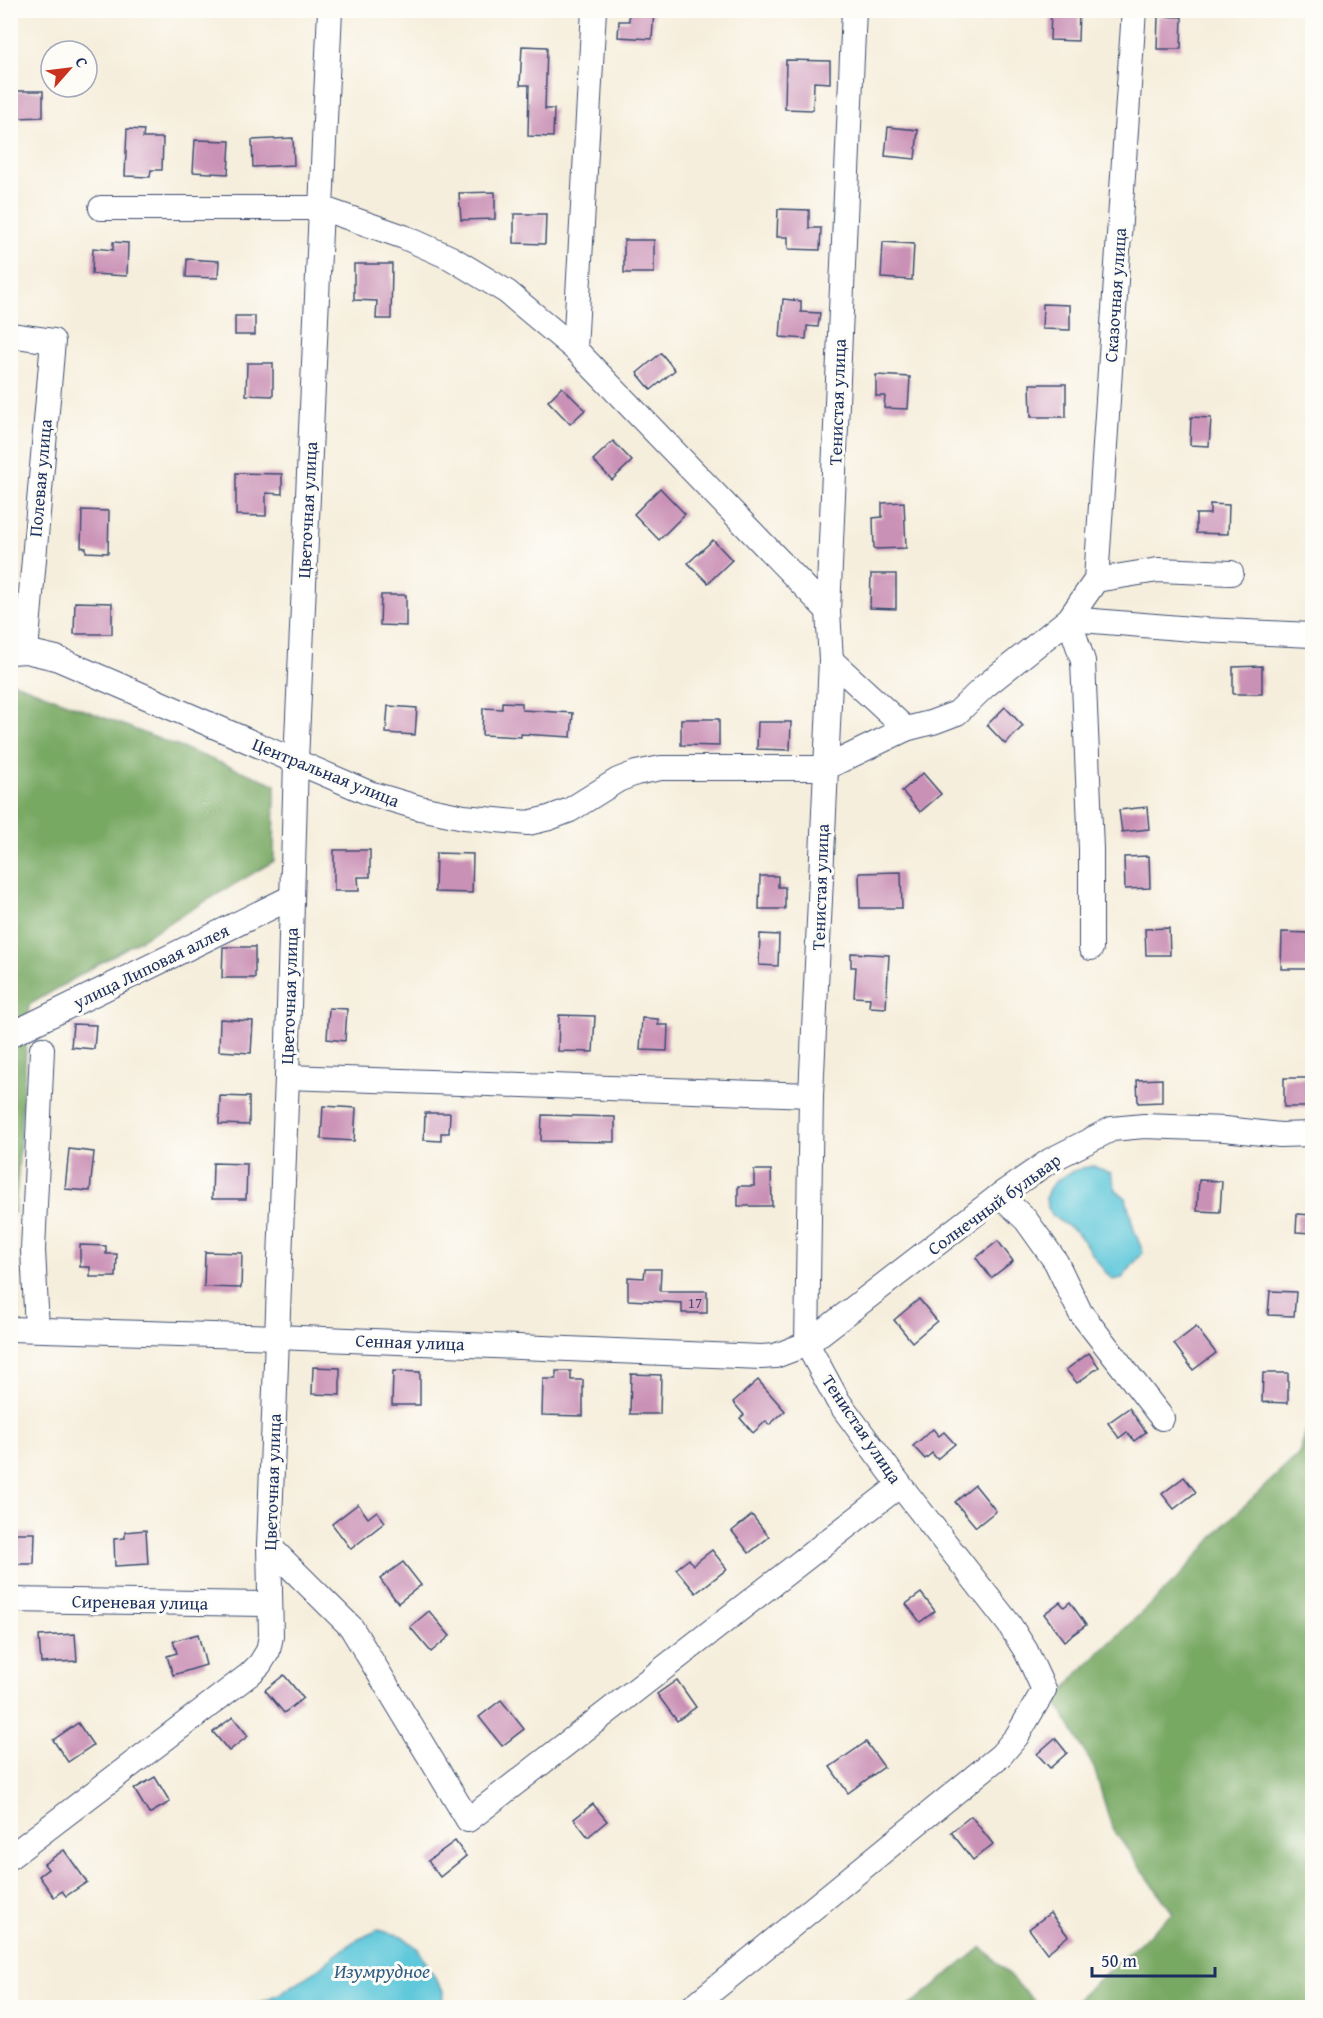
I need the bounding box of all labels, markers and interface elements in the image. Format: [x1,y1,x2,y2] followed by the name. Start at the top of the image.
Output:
[39,39,99,99] north arrow
[70,52,95,72] text: С
[1097,226,1133,363] street label: Сказочная улица
[821,338,853,466] street label: Тенистая улица
[21,418,59,538] street label: Полевая улица
[290,440,324,579] street label: Цветочная улица
[248,730,404,814] street label: Центральная улица
[804,823,836,951] street label: Тенистая улица
[68,917,233,1016] street label: улица Липовая аллея
[273,927,305,1065] street label: Цветочная улица
[922,1146,1066,1262] street label: Солнечный бульвар
[688,1292,702,1313] house number: 17
[355,1327,466,1357] street label: Сенная улица
[815,1369,909,1489] street label: Тенистая улица
[256,1413,288,1551] street label: Цветочная улица
[72,1587,209,1617] street label: Сиреневая улица
[1092,1940,1215,1978] scale bar
[1101,1947,1137,1974] text: 50 m
[334,1956,430,1985] water label: Изумрудное

